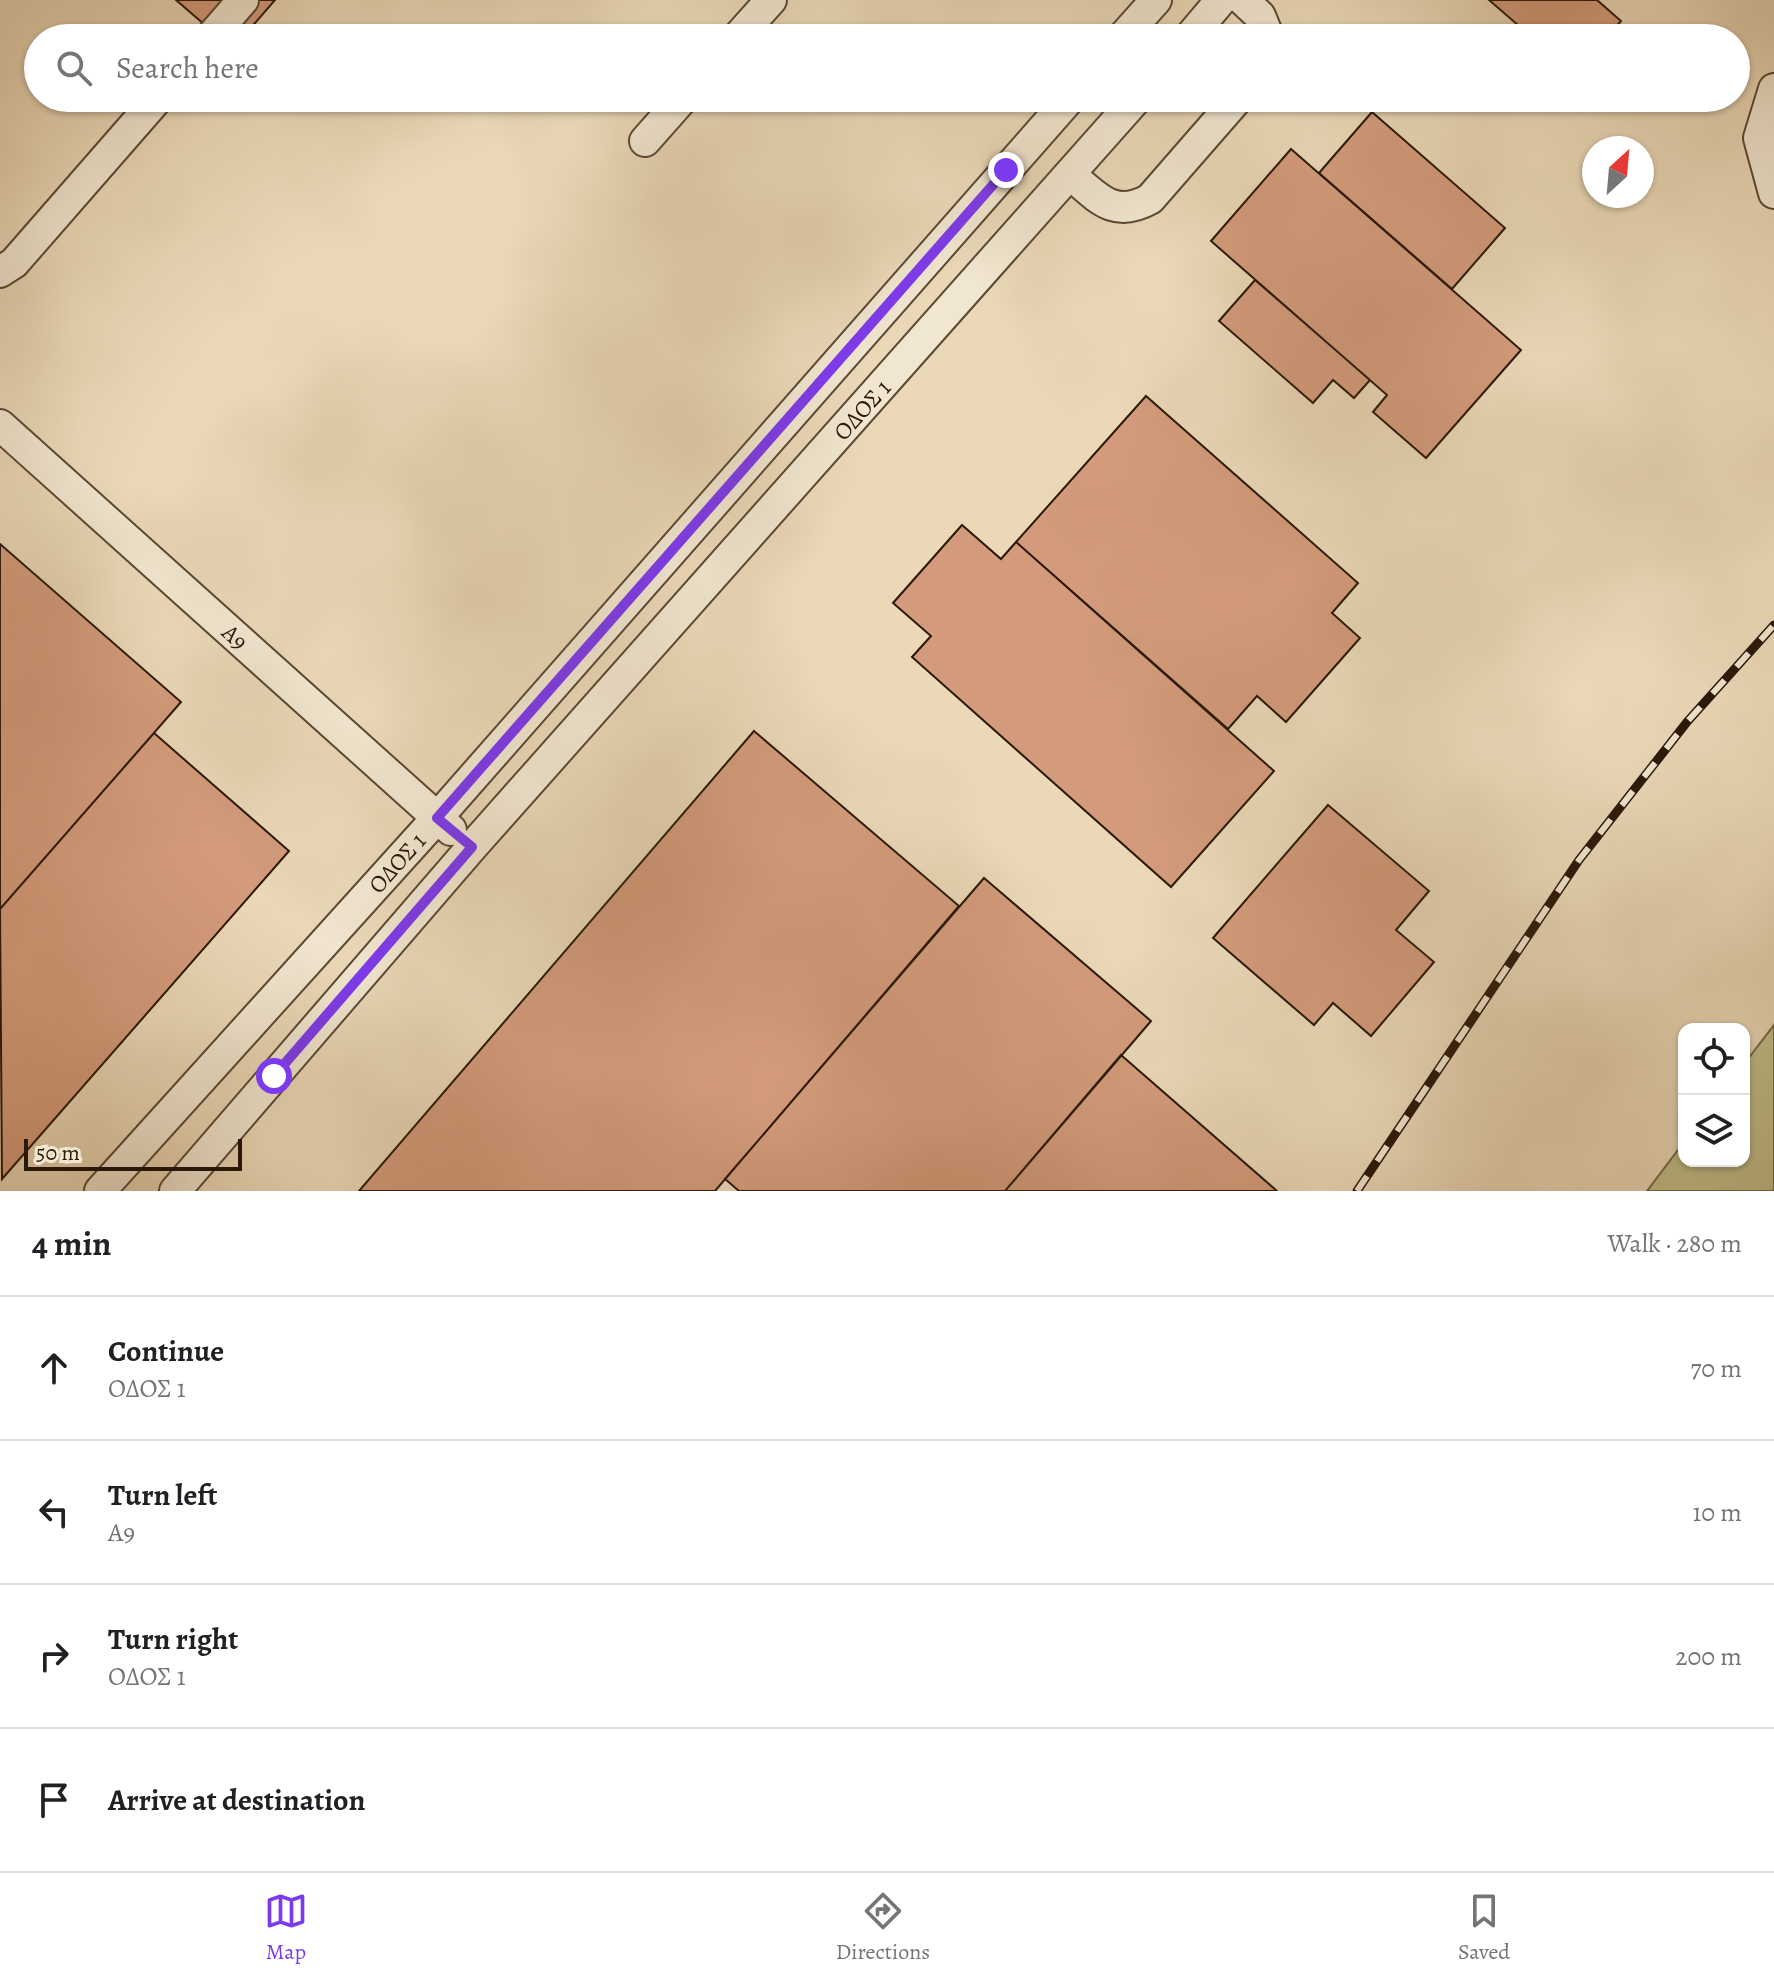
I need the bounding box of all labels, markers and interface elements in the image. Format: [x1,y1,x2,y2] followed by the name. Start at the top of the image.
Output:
[24,24,1750,112] search box
[52,46,96,90] icon: search
[116,48,259,88] text: Search here
[1582,136,1654,208] north arrow
[988,152,1024,188] route end
[826,373,898,447] street label: ΟΔΟΣ 1
[214,616,255,657] street label: Α9
[361,826,433,900] street label: ΟΔΟΣ 1
[1678,1023,1750,1167] map controls
[1678,1023,1750,1095] button: locate
[256,1058,292,1094] route start
[1678,1095,1750,1167] button: layers
[24,1135,242,1171] scale bar
[36,1138,80,1168] text: 50 m
[32,1220,111,1267] text: 4 min
[1607,1226,1742,1261] text: Walk · 280 m
[108,1331,224,1371] text: Continue
[32,1346,76,1390] icon: ahead
[1690,1351,1742,1386] text: 70 m
[108,1371,186,1406] text: ΟΔΟΣ 1
[108,1475,217,1515] text: Turn left
[32,1490,76,1534] icon: left
[1692,1495,1742,1530] text: 10 m
[108,1515,135,1550] text: Α9
[108,1619,238,1659] text: Turn right
[32,1634,76,1678] icon: right
[1675,1639,1742,1674] text: 200 m
[108,1659,186,1694] text: ΟΔΟΣ 1
[32,1778,76,1822] icon: arrive
[108,1780,365,1820] text: Arrive at destination
[264,1889,308,1967] tab: Map
[836,1889,930,1967] tab: Directions
[1458,1889,1510,1967] tab: Saved

